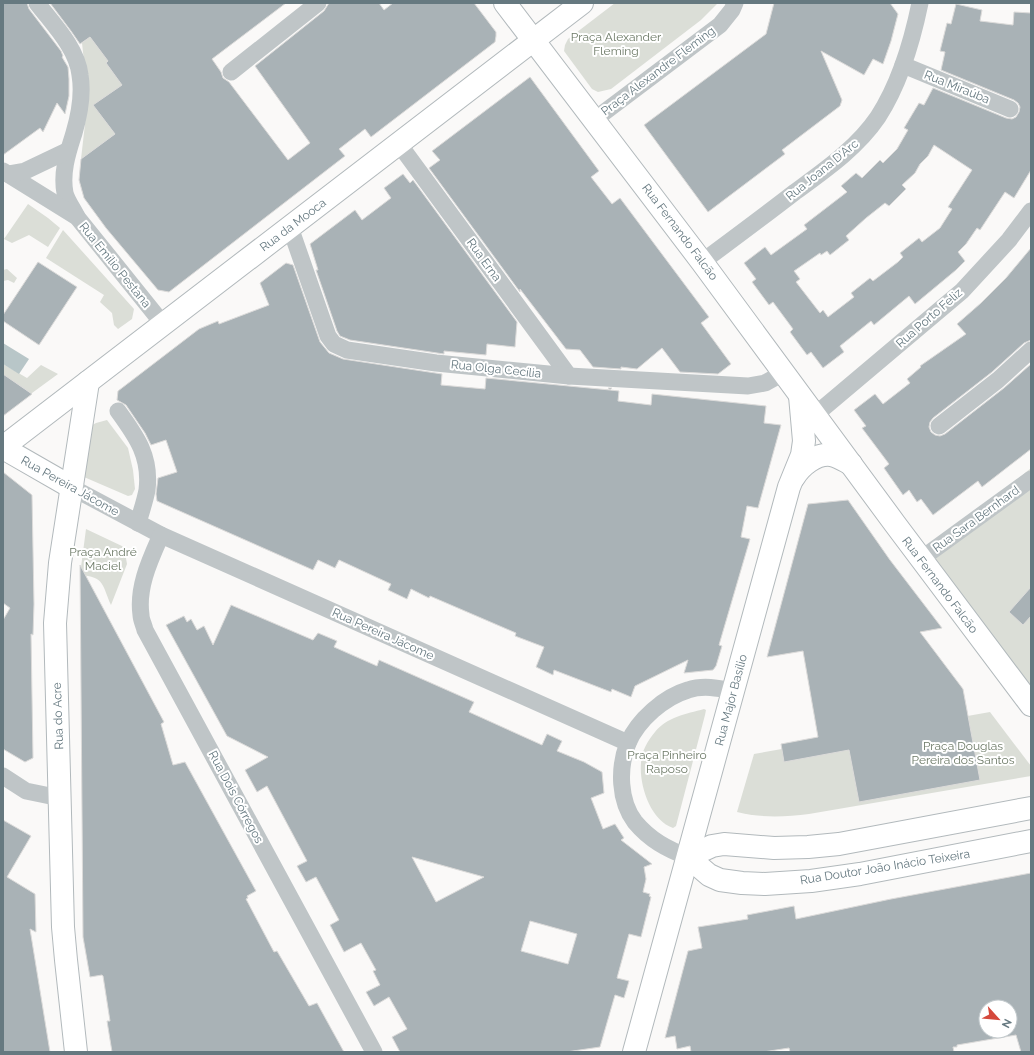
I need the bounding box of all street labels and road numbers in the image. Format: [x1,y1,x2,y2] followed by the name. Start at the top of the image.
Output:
[598,24,718,118] street label: Praça Alexandre Fleming
[922,68,992,106] street label: Rua Miraúba
[783,136,861,203] street label: Rua Joana D'Arc
[639,181,721,283] street label: Rua Fernando Falcão
[257,196,329,254] street label: Rua da Mooca
[76,220,154,310] street label: Rua Emílio Pestana
[464,236,504,284] street label: Rua Erna
[893,285,965,350] street label: Rua Porto Feliz
[450,357,542,381] street label: Rua Olga Cecília
[19,453,121,519] street label: Rua Pereira Jácome
[930,483,1022,555] street label: Rua Sara Bernhard
[899,534,981,636] street label: Rua Fernando Falcão
[330,605,436,663] street label: Rua Pereira Jácome
[712,653,750,747] street label: Rua Major Basílio
[50,682,66,750] street label: Rua do Acre
[206,748,266,846] street label: Rua Dois Córregos
[799,847,971,887] street label: Rua Doutor João Inácio Teixeira

